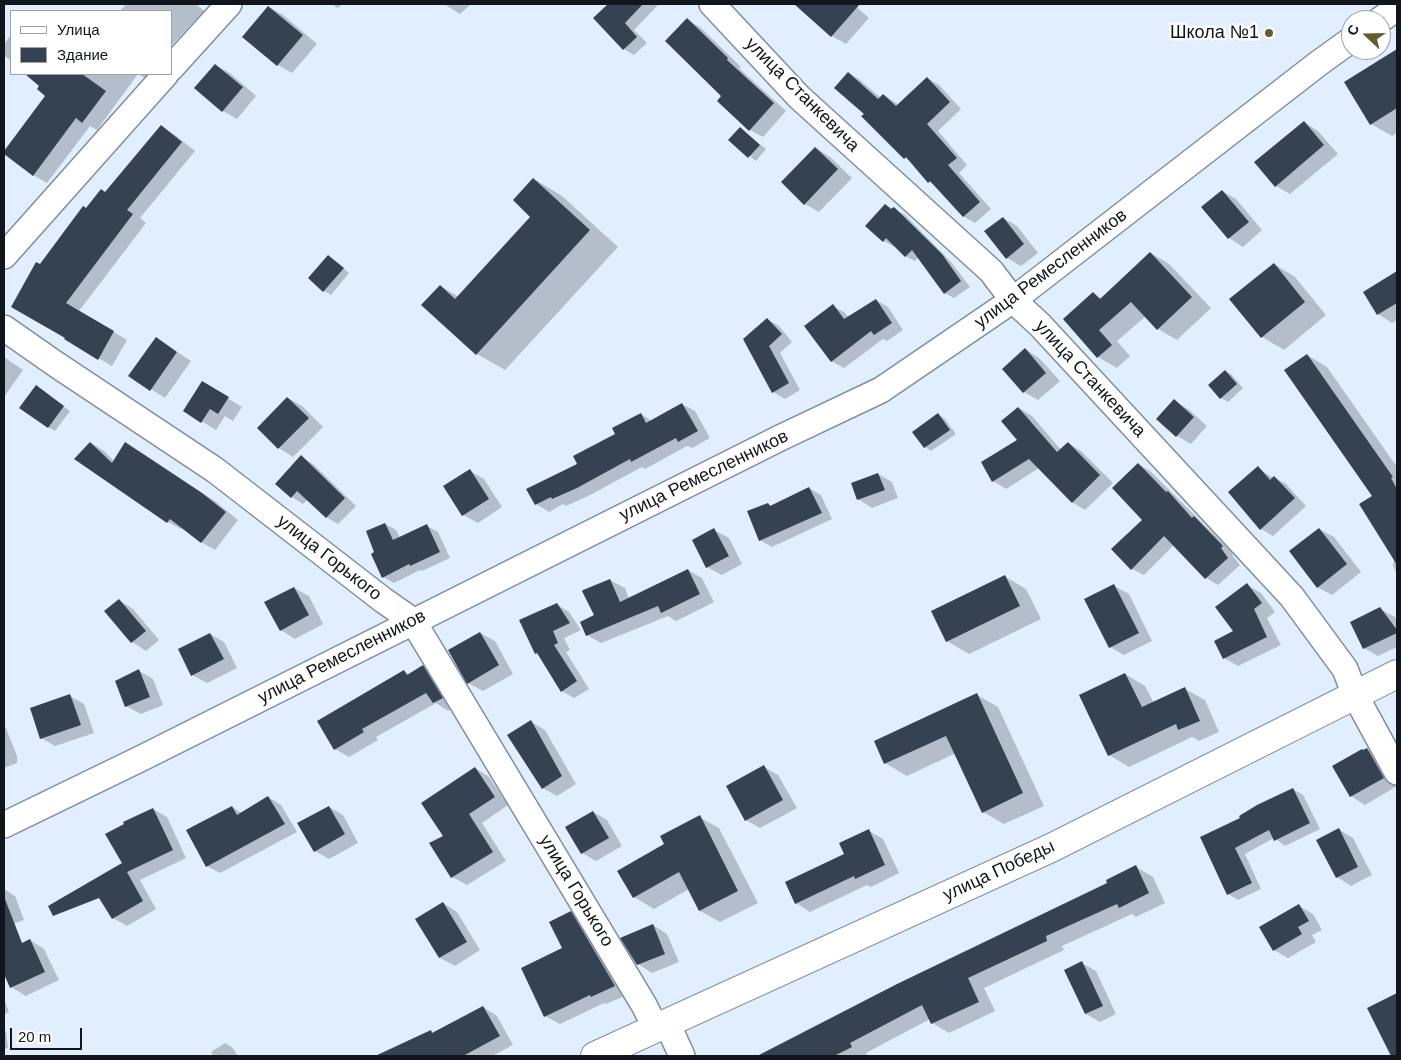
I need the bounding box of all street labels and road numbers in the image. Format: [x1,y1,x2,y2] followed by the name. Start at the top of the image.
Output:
[740,33,864,157] street label: улица Станкевича
[971,205,1131,333] street label: улица Ремесленников
[1030,316,1150,442] street label: улица Станкевича
[616,426,792,526] street label: улица Ремесленников
[272,510,386,606] street label: улица Горького
[255,605,429,709] street label: улица Ремесленников
[534,831,618,951] street label: улица Горького
[940,836,1058,906] street label: улица Победы

